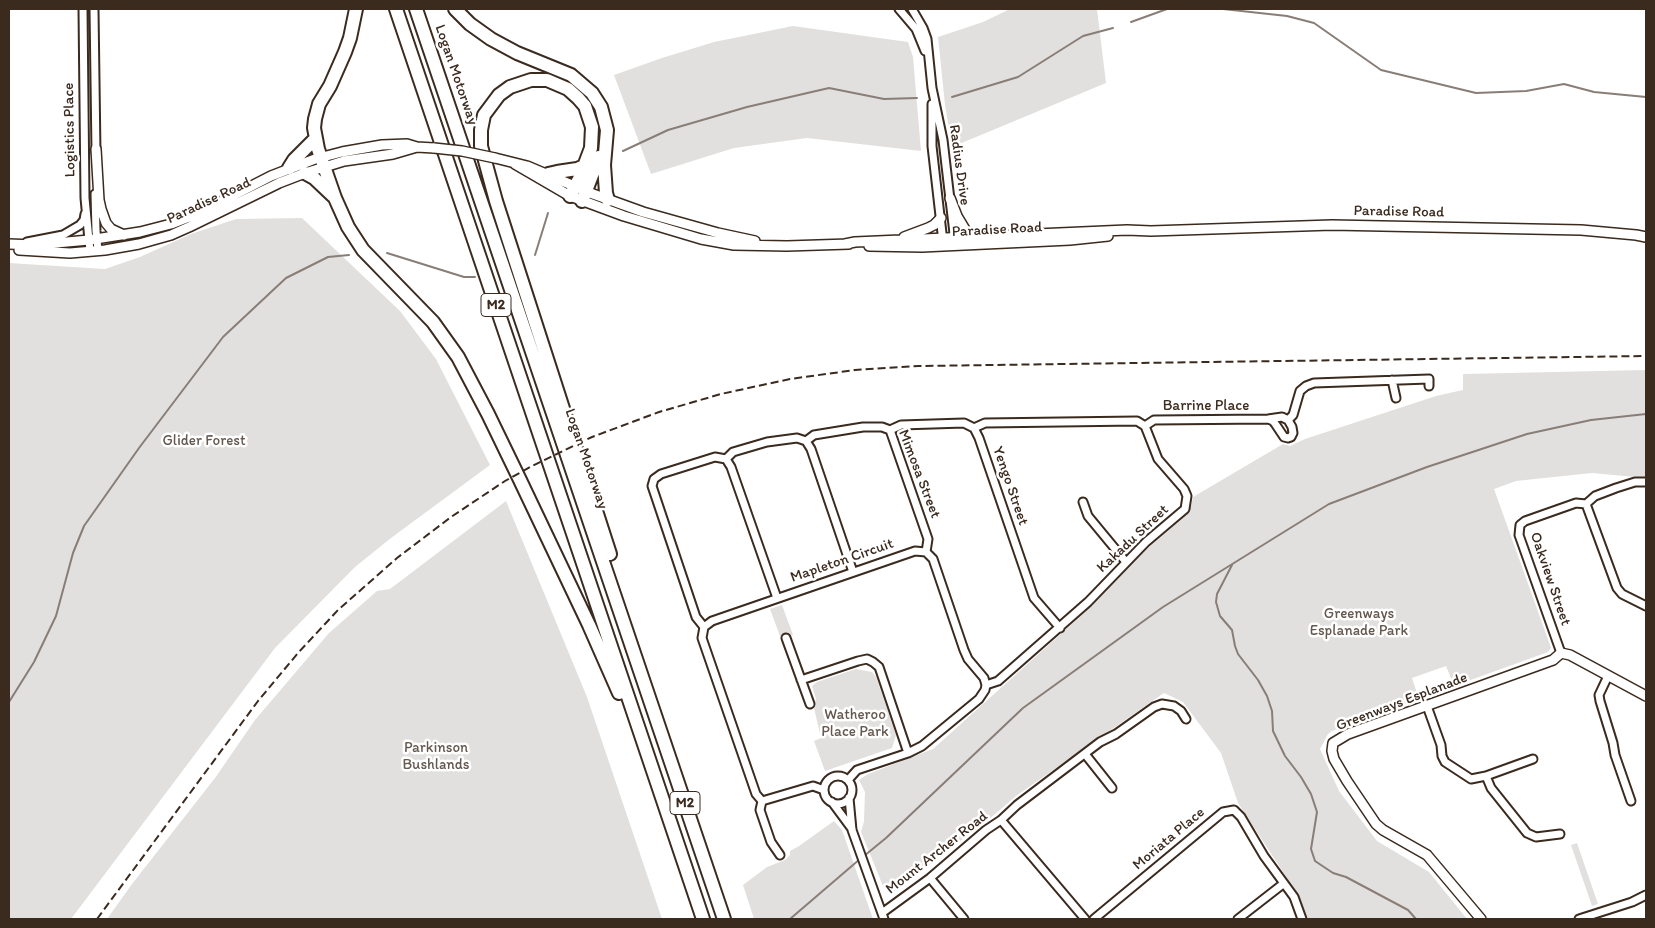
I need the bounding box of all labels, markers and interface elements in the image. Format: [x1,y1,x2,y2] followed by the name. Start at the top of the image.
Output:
[430,22,482,128] street label: Logan Motorway
[60,83,80,177] street label: Logistics Place
[944,124,974,206] street label: Radius Drive
[164,174,254,228] street label: Paradise Road
[1354,202,1444,222] street label: Paradise Road
[951,219,1043,241] street label: Paradise Road
[481,294,511,316] road number: M2
[1163,397,1249,415] street label: Barrine Place
[560,406,612,512] street label: Logan Motorway
[894,427,944,521] street label: Mimosa Street
[162,432,246,450] park label: Glider Forest
[988,444,1032,528] street label: Yengo Street
[1093,501,1173,577] street label: Kakadu Street
[1526,530,1574,628] street label: Oakview Street
[788,535,896,587] street label: Mapleton Circuit
[1310,605,1408,640] park label: Greenways Esplanade Park
[1334,669,1470,735] street label: Greenways Esplanade
[821,706,889,741] park label: Watheroo Place Park
[402,739,470,774] park label: Parkinson Bushlands
[670,791,700,814] road number: M2
[1129,804,1209,874] street label: Moriata Place
[882,808,992,898] street label: Mount Archer Road

